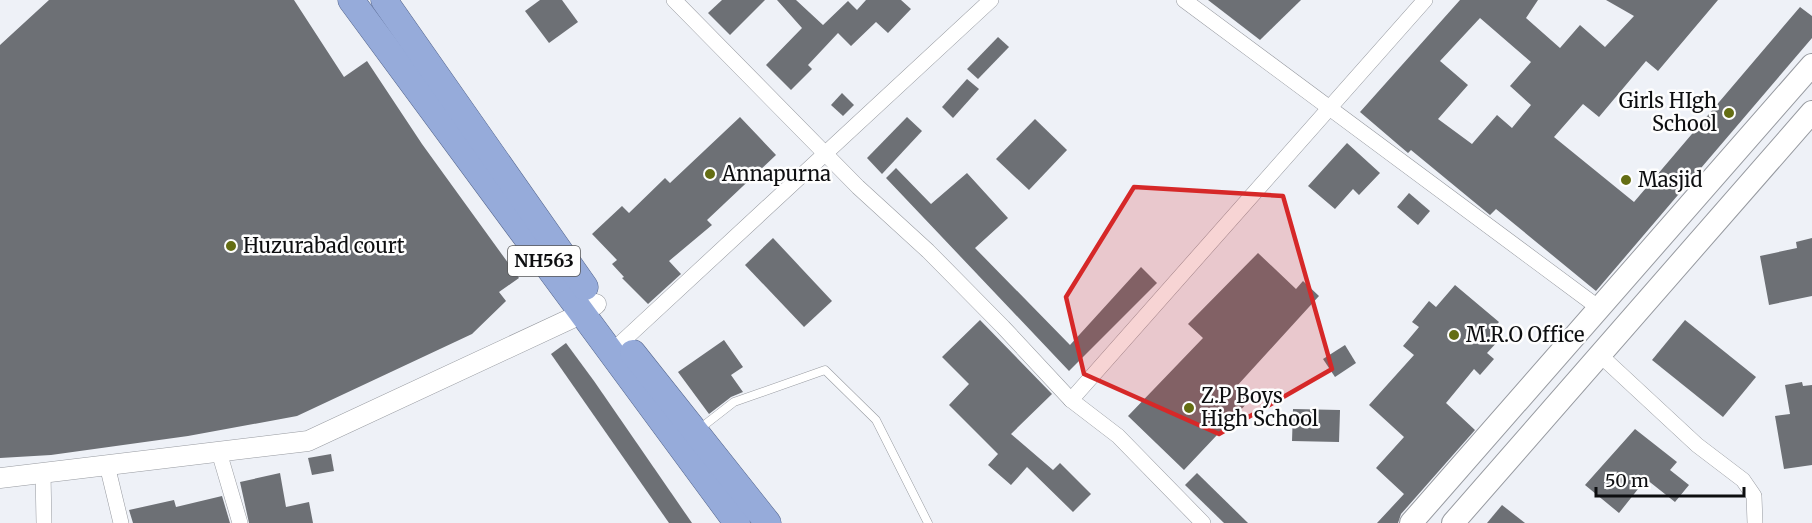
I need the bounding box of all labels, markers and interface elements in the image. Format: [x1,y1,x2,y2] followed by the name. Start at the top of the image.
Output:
[1619,88,1717,136] place label: Girls HIgh School
[1722,106,1736,120] marker: Girls HIgh School
[721,161,831,186] place label: Annapurna
[703,167,717,181] marker: Annapurna
[1638,167,1703,192] place label: Masjid
[1619,173,1633,187] marker: Masjid
[243,233,405,258] place label: Huzurabad court
[224,239,238,253] marker: Huzurabad court
[508,246,580,276] road number: NH563
[1466,322,1584,347] place label: M.R.O Office
[1447,328,1461,342] marker: M.R.O Office
[1201,383,1318,431] place label: Z.P Boys High School
[1182,401,1196,415] marker: Z.P Boys High School
[1596,460,1744,498] scale bar
[1605,469,1649,492] text: 50 m

